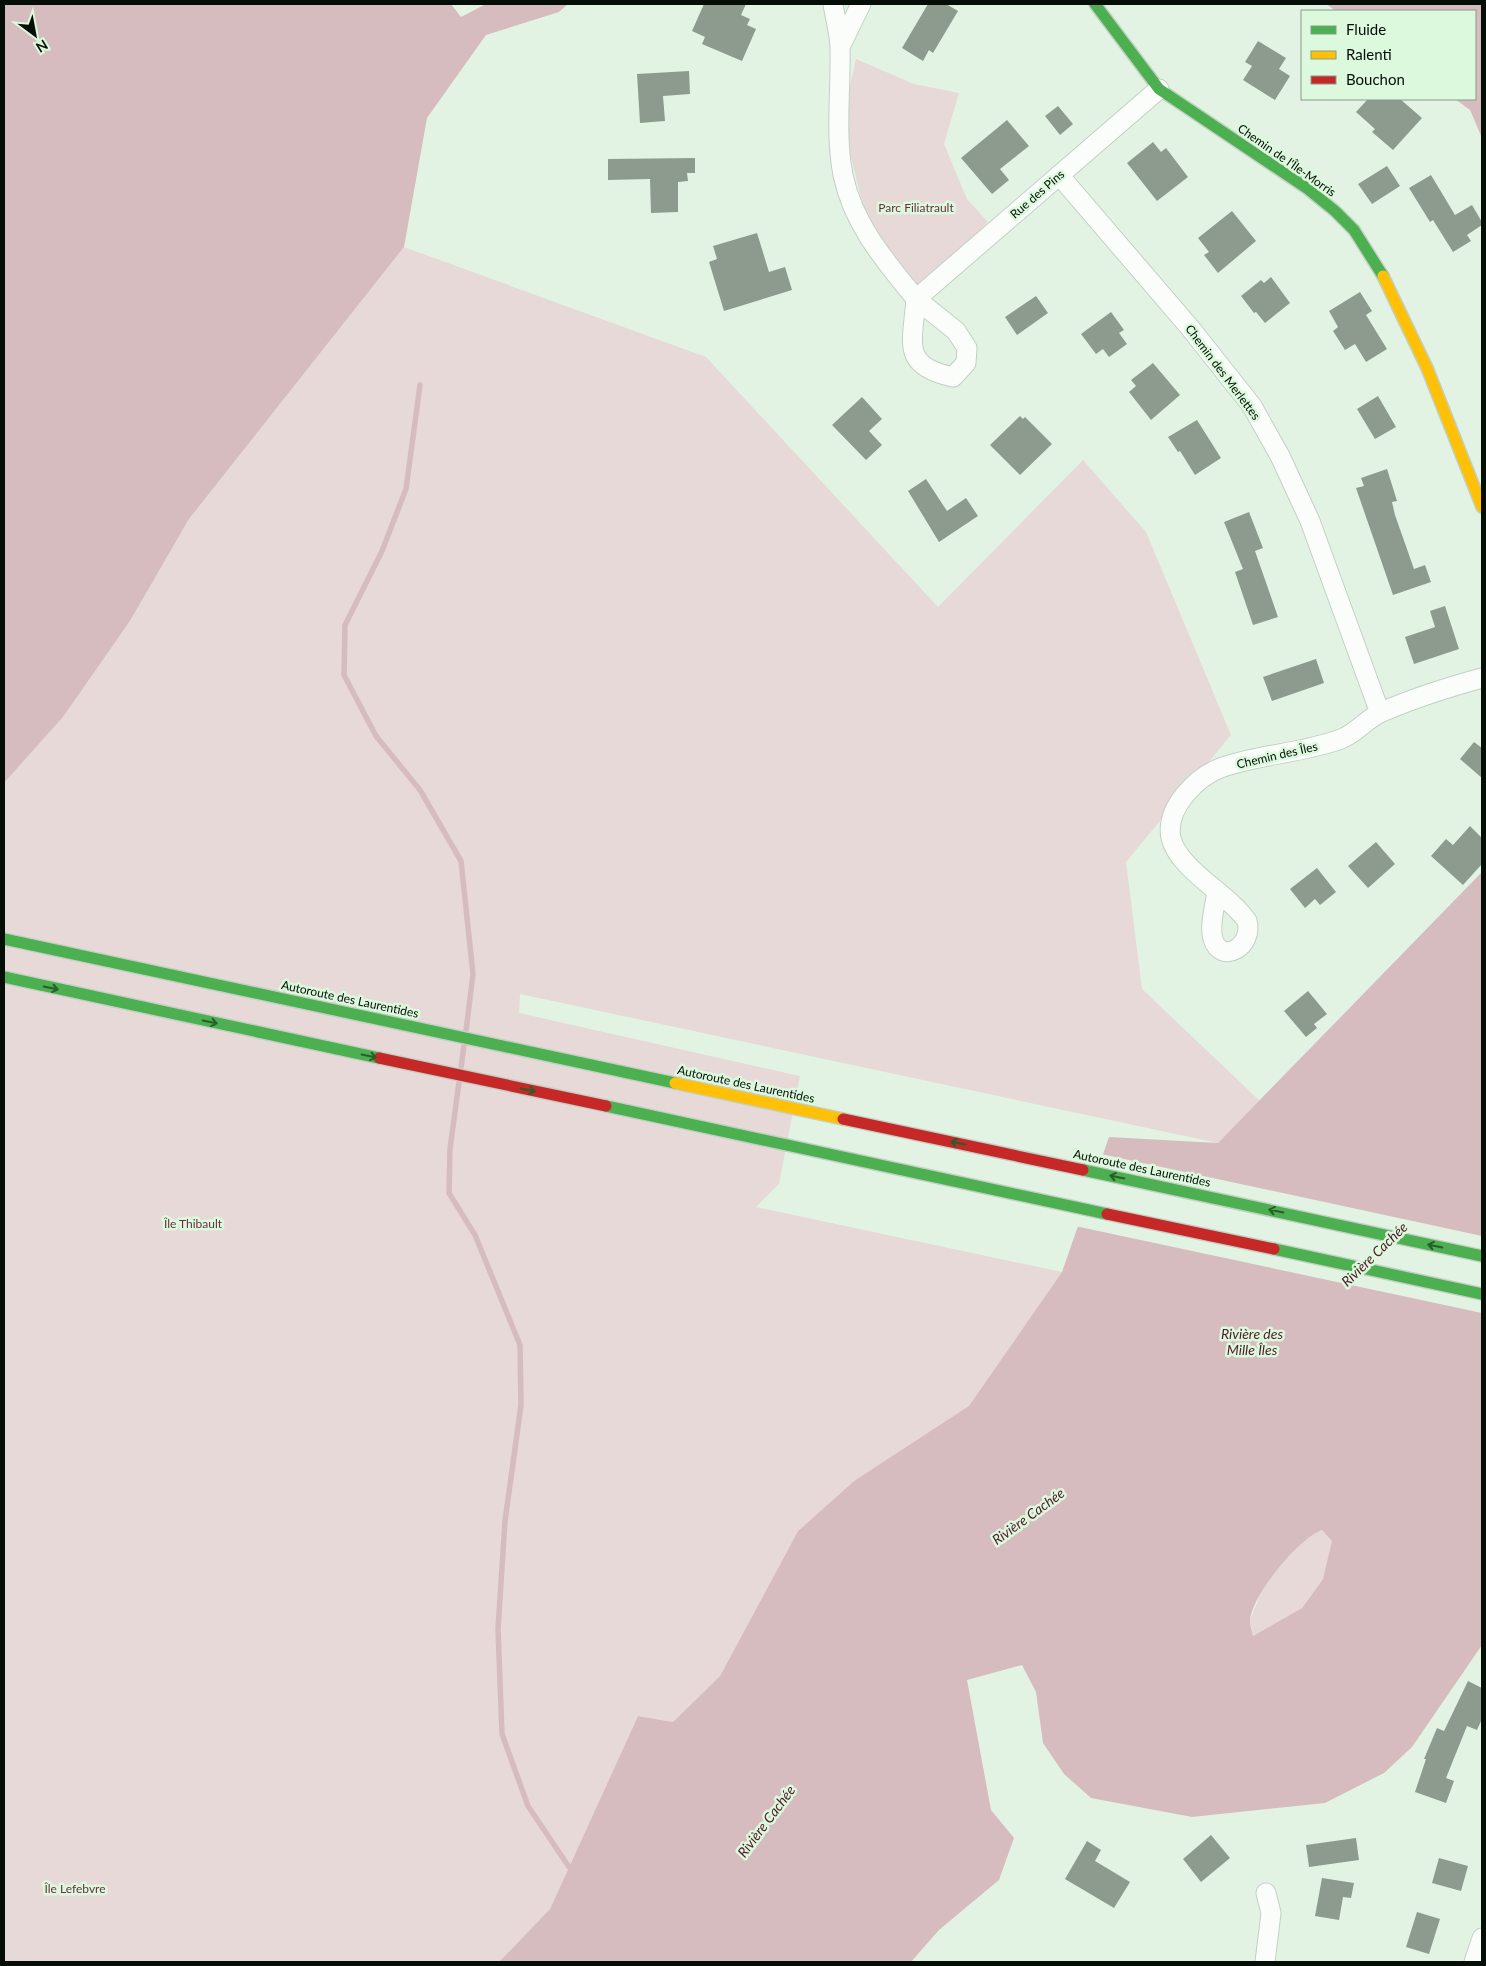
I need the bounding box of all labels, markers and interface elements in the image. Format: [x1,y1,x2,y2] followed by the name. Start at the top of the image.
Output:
[10,10,60,60] north arrow
[1301,10,1476,100] legend
[1346,20,1386,38] text: Fluide
[33,36,51,57] text: N
[1346,45,1392,63] text: Ralenti
[1346,70,1405,88] text: Bouchon
[1235,120,1339,200] street label: Chemin de l'Île-Morris
[1007,166,1067,222] street label: Rue des Pins
[878,200,954,215] park label: Parc Filiatrault
[1182,321,1264,423] street label: Chemin des Merlettes
[1235,738,1319,772] street label: Chemin des Îles
[280,977,420,1021] street label: Autoroute des Laurentides
[43,984,59,993] one-way arrow
[202,1018,218,1027] one-way arrow
[361,1052,377,1061] one-way arrow
[676,1062,816,1106] street label: Autoroute des Laurentides
[520,1086,536,1095] one-way arrow
[950,1138,966,1147] one-way arrow
[1072,1146,1212,1190] street label: Autoroute des Laurentides
[1109,1172,1125,1181] one-way arrow
[1268,1206,1284,1216] one-way arrow
[163,1216,223,1231] park label: Île Thibault
[1337,1218,1411,1290] water label: Rivière Cachée
[1427,1240,1443,1250] one-way arrow
[1221,1325,1283,1358] water label: Rivière des Mille Îles
[988,1484,1068,1548] water label: Rivière Cachée
[734,1782,799,1860] water label: Rivière Cachée
[43,1881,106,1896] park label: Île Lefebvre

